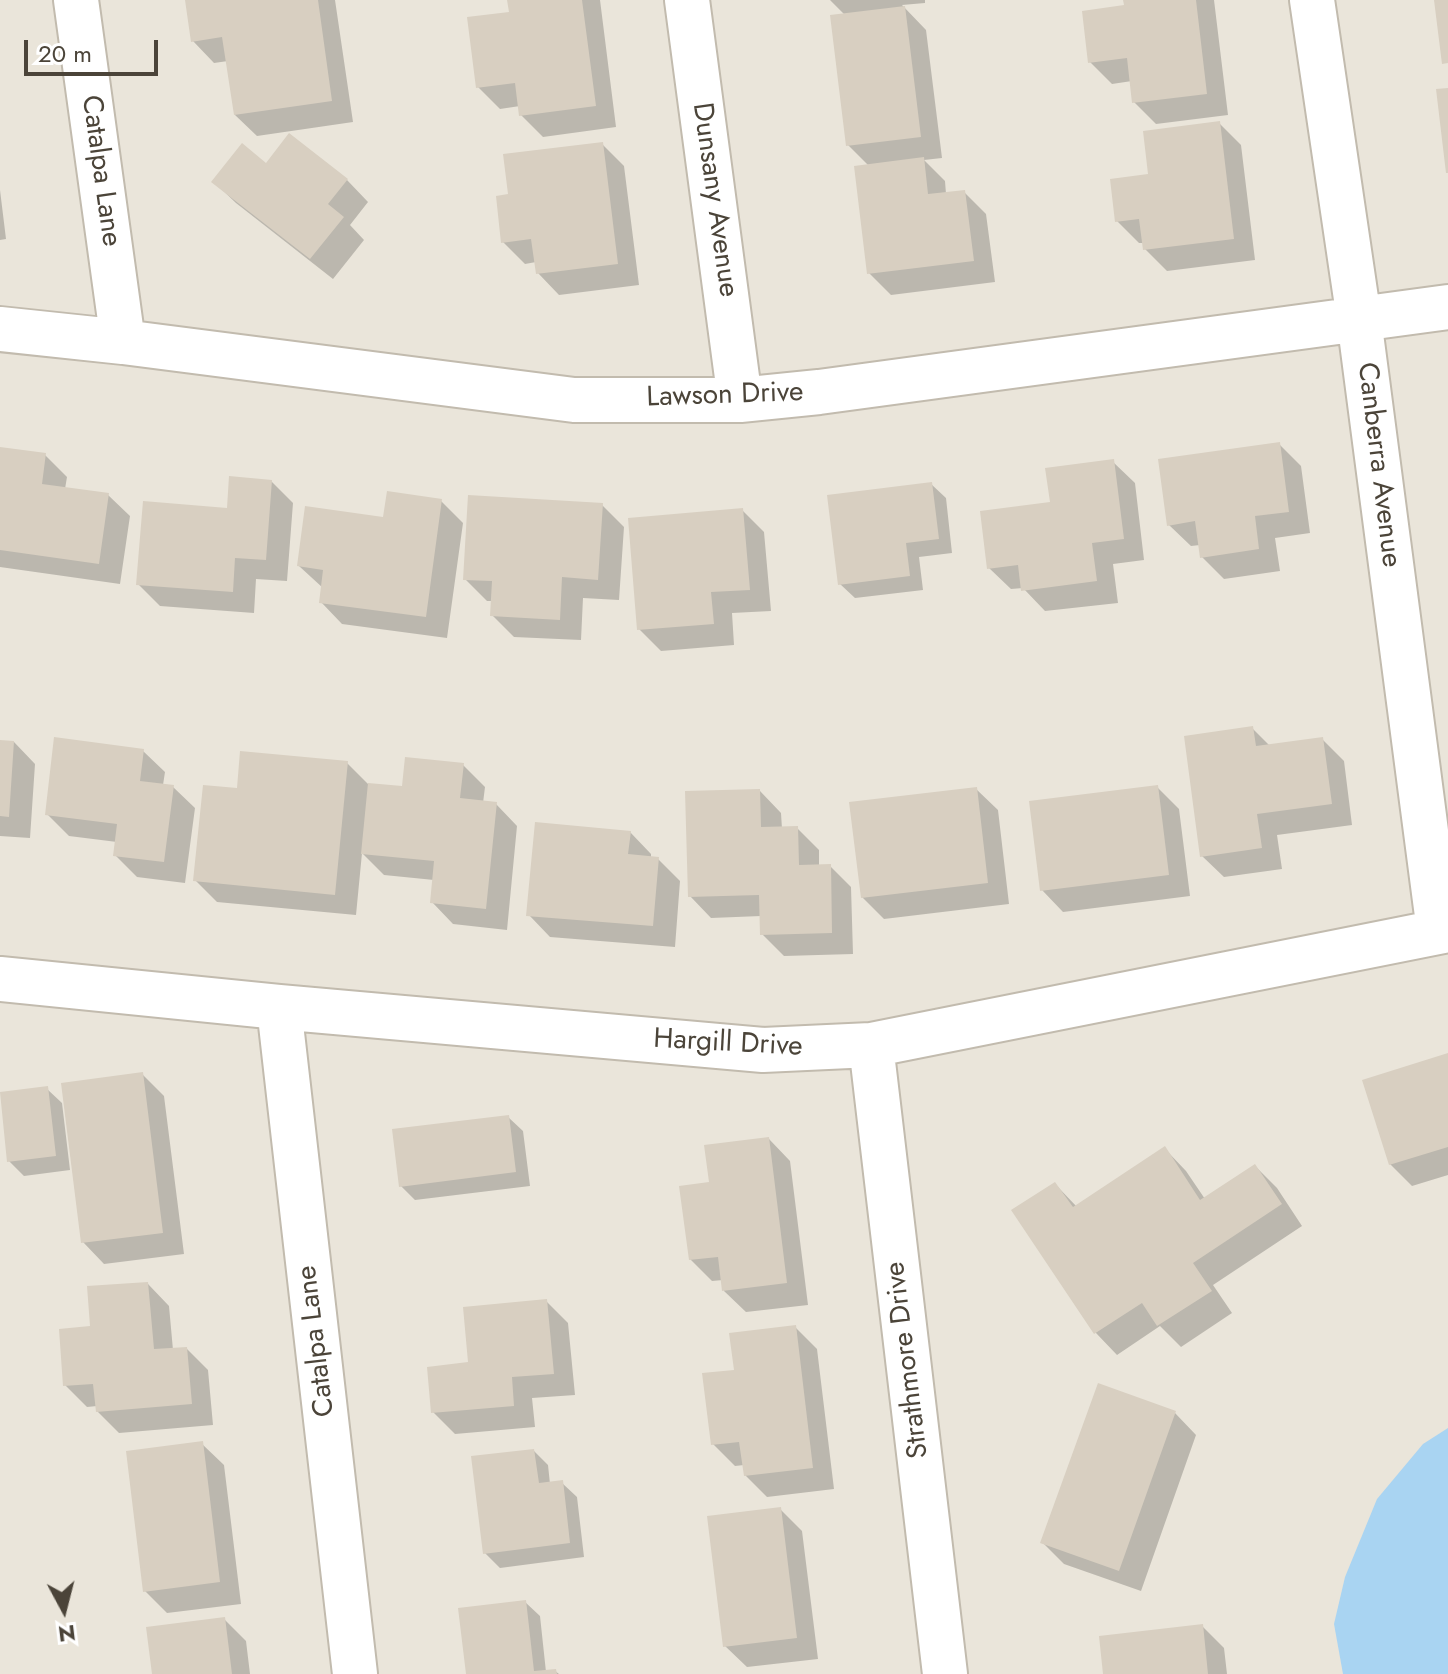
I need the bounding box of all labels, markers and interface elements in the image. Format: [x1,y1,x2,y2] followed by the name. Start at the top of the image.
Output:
[28,24,162,74] scale bar
[38,36,92,71] text: 20 m
[73,93,127,249] street label: Catalpa Lane
[684,101,744,299] street label: Dunsany Avenue
[1349,361,1407,569] street label: Canberra Avenue
[646,376,804,416] street label: Lawson Drive
[653,1023,803,1065] street label: Hargill Drive
[879,1260,937,1460] street label: Strathmore Drive
[291,1263,343,1419] street label: Catalpa Lane
[24,1570,104,1650] north arrow
[56,1617,78,1651] text: N

